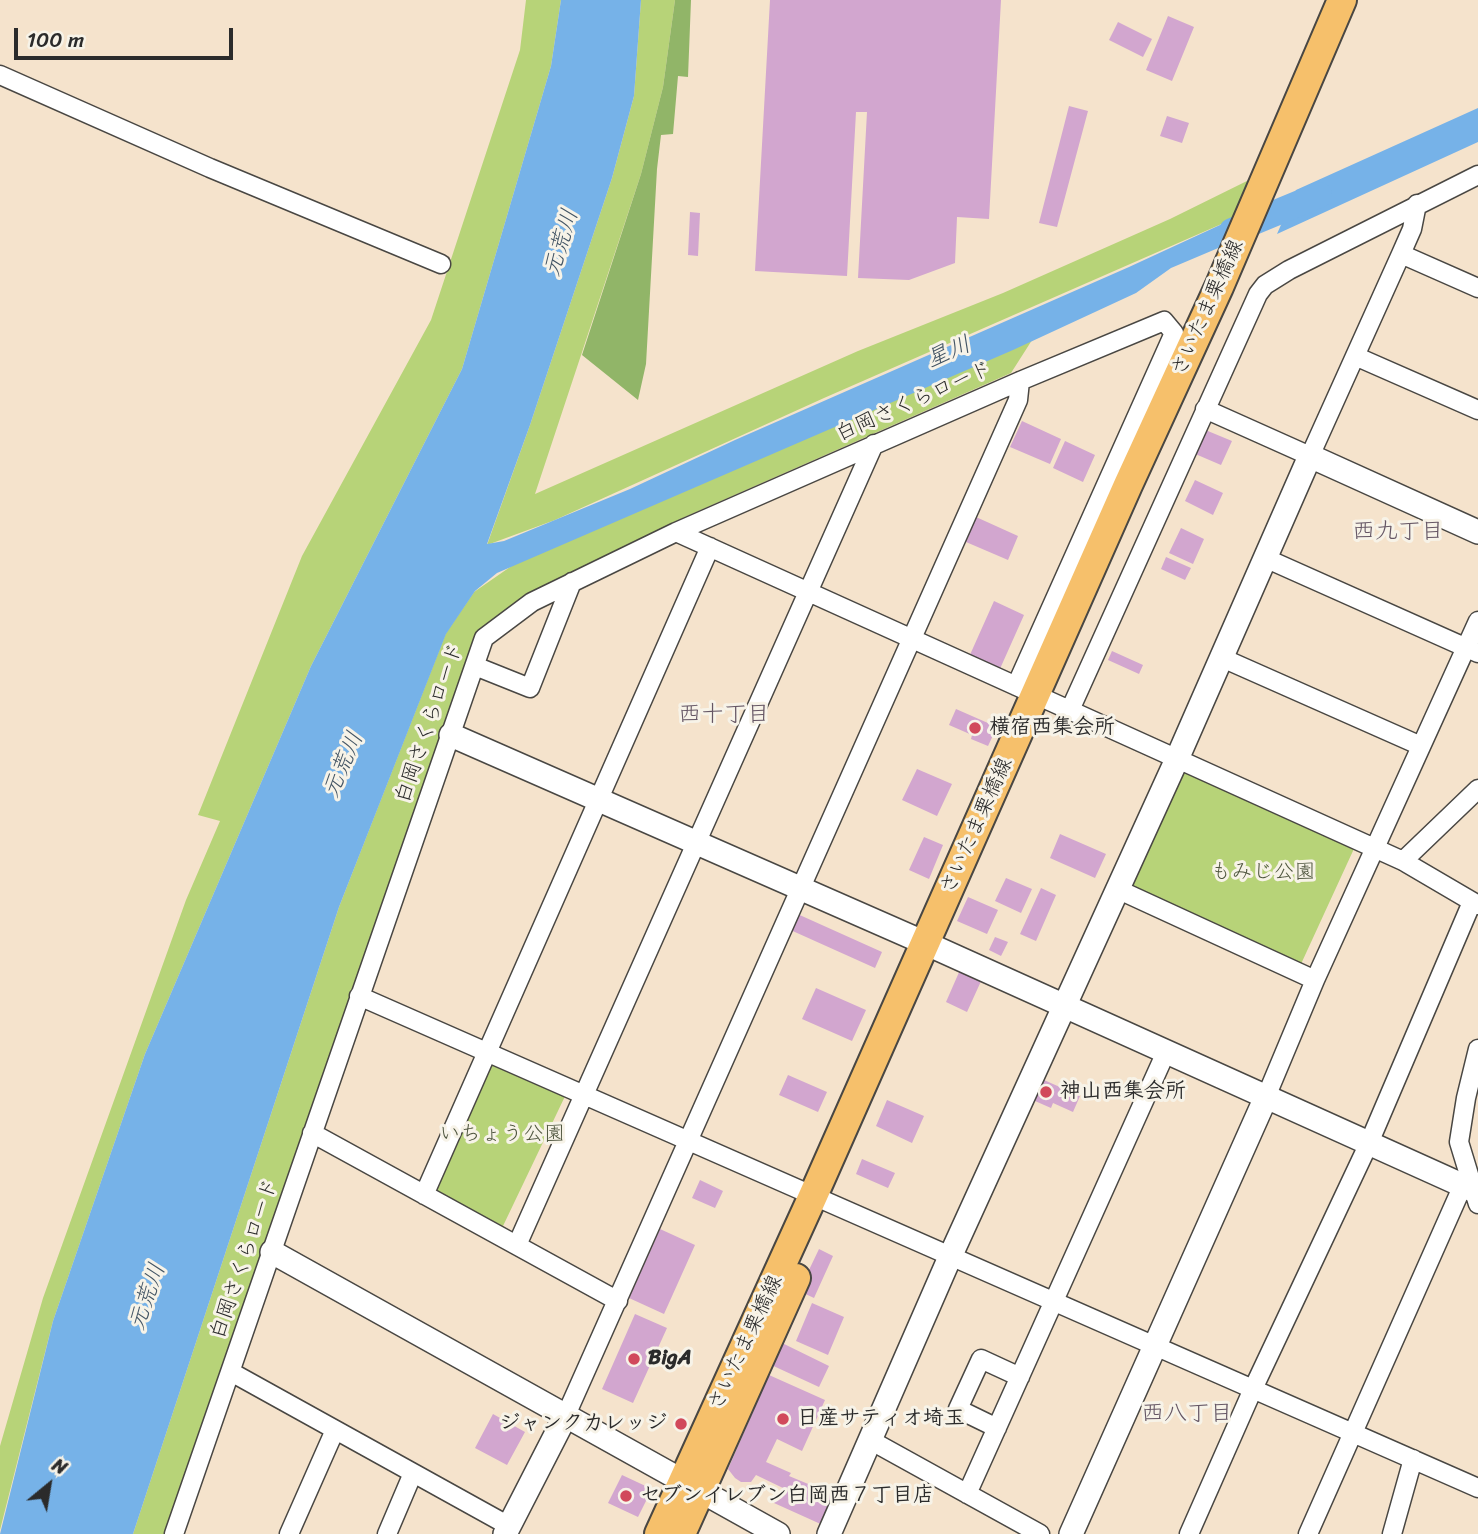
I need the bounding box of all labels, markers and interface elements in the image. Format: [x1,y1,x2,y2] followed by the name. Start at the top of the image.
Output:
[18,14,236,58] scale bar
[27,21,84,59] text: 100 m
[539,206,585,280] water label: 元荒川
[1167,236,1249,380] street label: さいたま栗橋線
[922,331,976,375] water label: 星川
[832,356,996,448] street label: 白岡さくらロード
[1352,518,1444,546] district label: 西九丁目
[391,639,469,807] street label: 白岡さくらロード
[678,701,770,729] district label: 西十丁目
[989,715,1115,741] place label: 横宿西集会所
[967,720,983,736] marker: 横宿西集会所
[318,728,370,802] water label: 元荒川
[936,754,1018,898] street label: さいたま栗橋線
[1211,860,1315,886] park label: もみじ公園
[1060,1079,1186,1105] place label: 神山西集会所
[1038,1084,1054,1100] marker: 神山西集会所
[439,1122,565,1148] park label: いちょう公園
[206,1175,284,1343] street label: 白岡さくらロード
[124,1260,172,1334] water label: 元荒川
[704,1271,788,1415] street label: さいたま栗橋線
[648,1346,691,1372] place label: BigA
[626,1351,642,1367] marker: BigA
[1141,1400,1233,1428] district label: 西八丁目
[797,1406,965,1432] place label: 日産サティオ埼玉
[499,1411,667,1437] place label: ジャンクカレッジ
[775,1411,791,1427] marker: 日産サティオ埼玉
[673,1416,689,1432] marker: ジャンクカレッジ
[46,1449,74,1484] text: N
[14,1450,84,1520] north arrow
[640,1483,934,1509] place label: セブンイレブン白岡西７丁目店
[618,1488,634,1504] marker: セブンイレブン白岡西７丁目店

